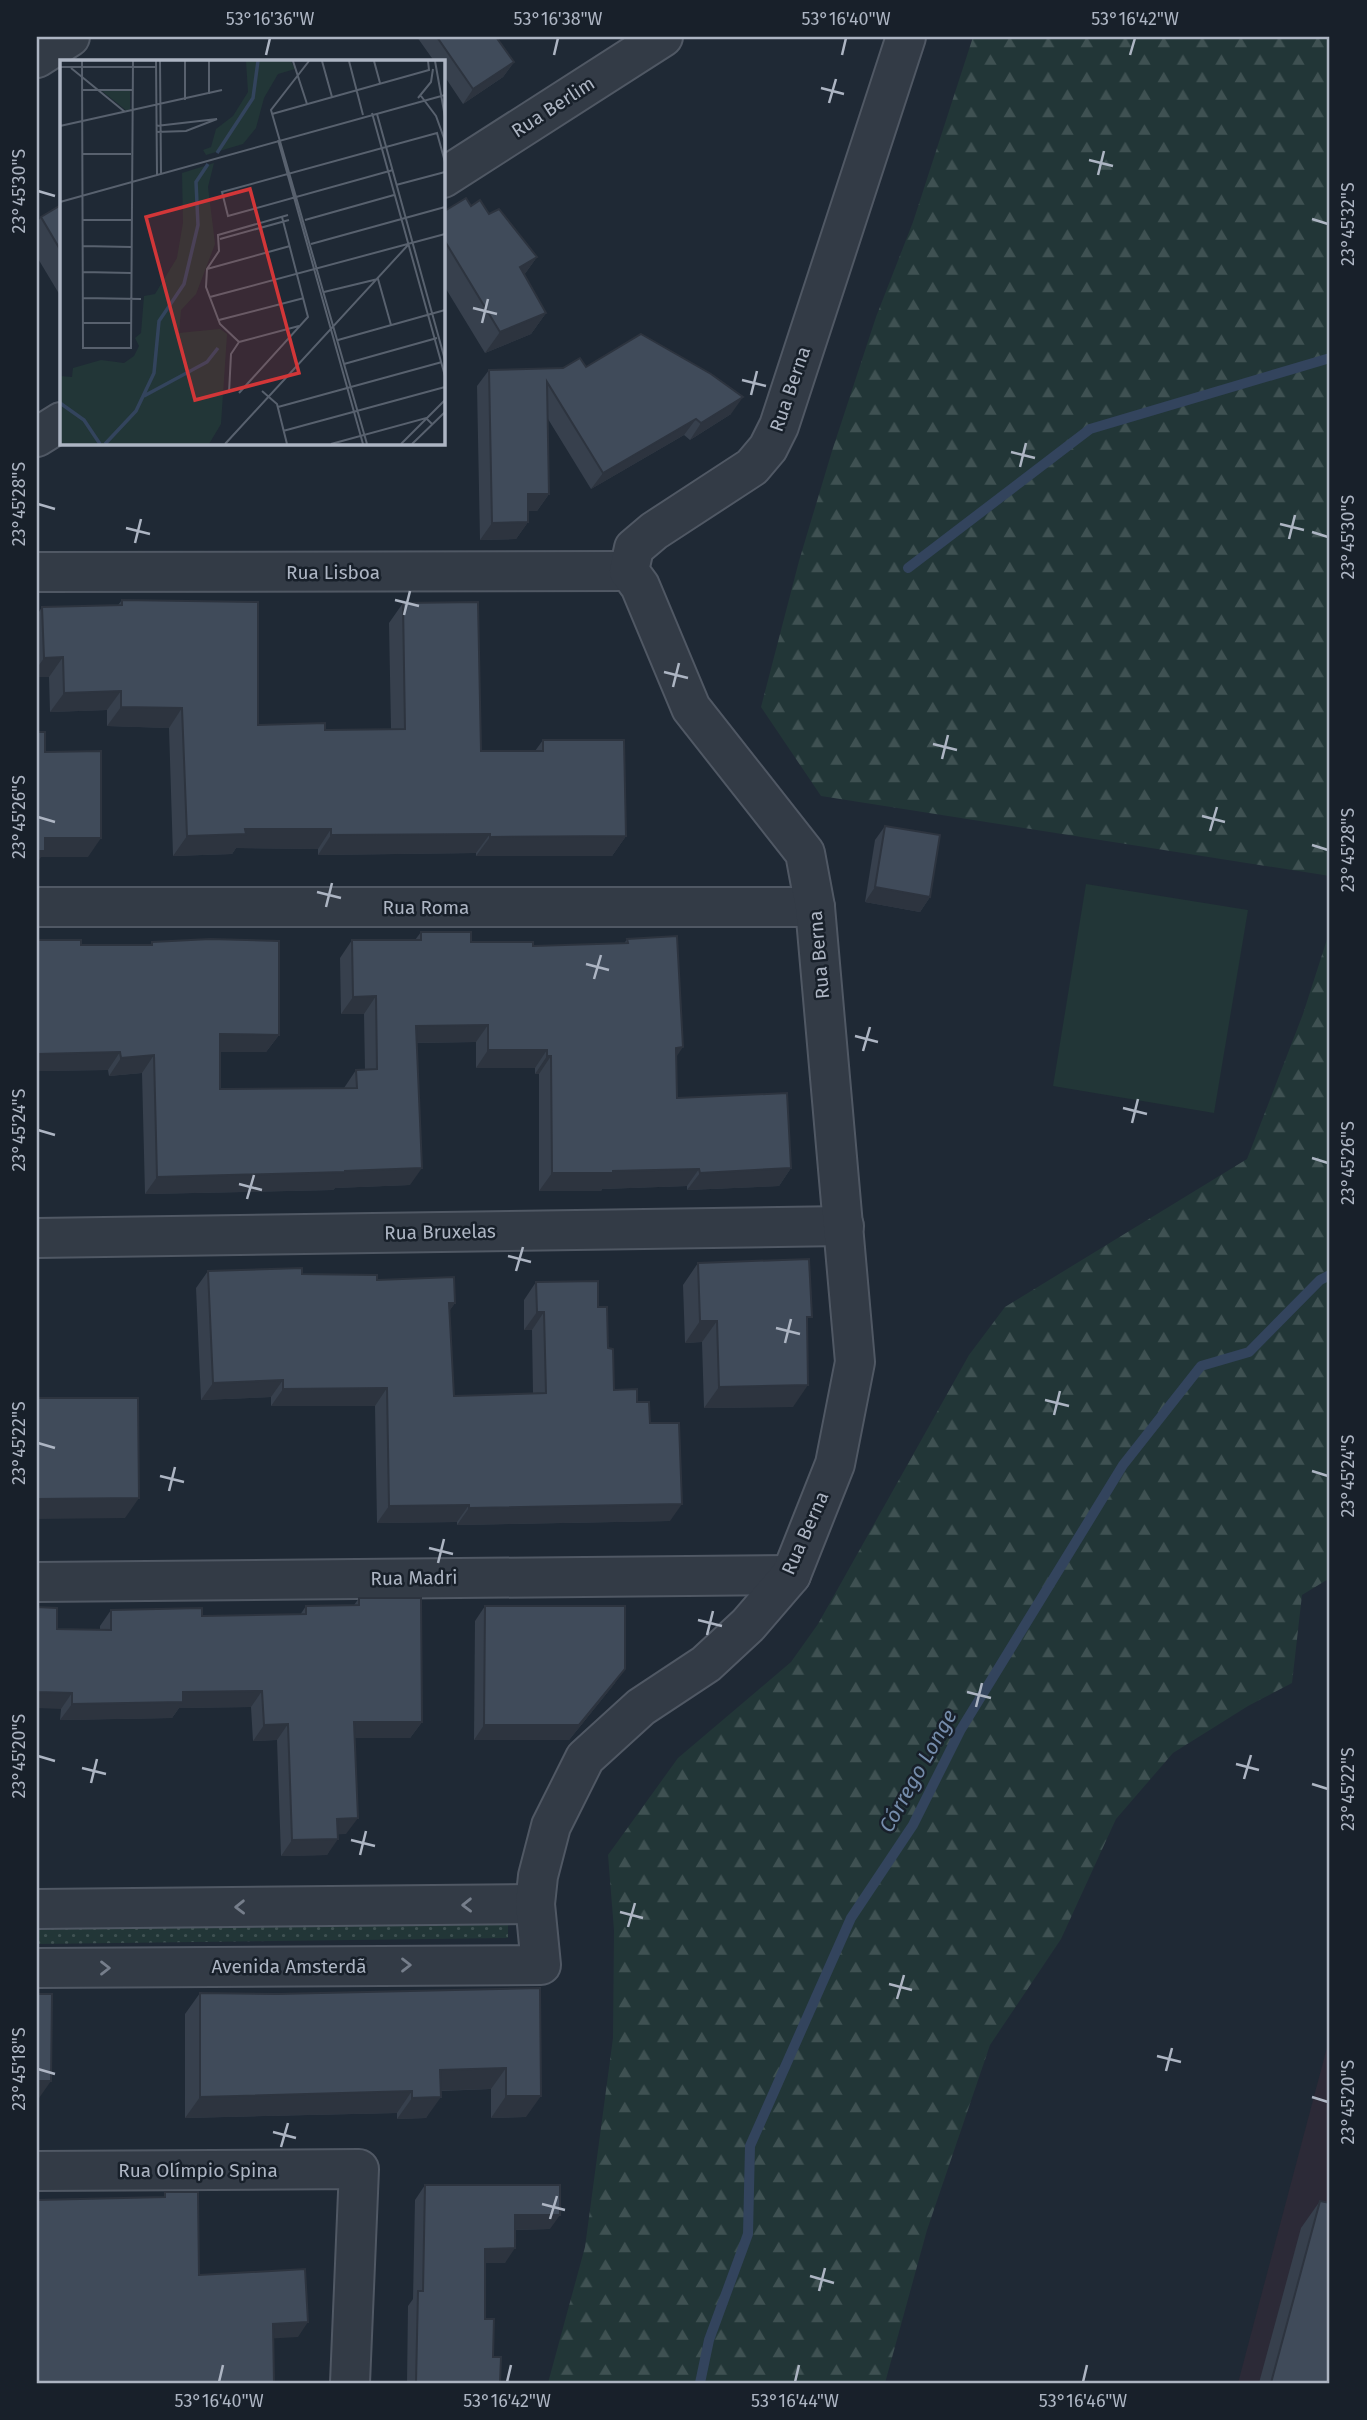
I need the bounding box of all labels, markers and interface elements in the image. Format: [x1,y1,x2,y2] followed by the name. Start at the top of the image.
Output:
[226,8,314,30] text: 53°16'36"W
[514,8,603,30] text: 53°16'38"W
[801,8,891,30] text: 53°16'40"W
[1091,8,1179,30] text: 53°16'42"W
[60,60,444,444] inset map
[507,72,599,142] street label: Rua Berlim
[8,148,30,233] text: 23°45'30"S
[1337,182,1359,266] text: 23°45'32"S
[765,343,815,435] street label: Rua Berna
[8,462,30,546] text: 23°45'28"S
[1337,494,1359,579] text: 23°45'30"S
[286,561,380,584] street label: Rua Lisboa
[8,775,30,859] text: 23°45'26"S
[1337,808,1359,892] text: 23°45'28"S
[383,896,469,919] street label: Rua Roma
[804,910,834,1000] street label: Rua Berna
[8,1088,30,1172] text: 23°45'24"S
[1337,1121,1359,1205] text: 23°45'26"S
[384,1220,496,1244] street label: Rua Bruxelas
[8,1401,30,1485] text: 23°45'22"S
[1337,1434,1359,1518] text: 23°45'24"S
[776,1488,834,1578] street label: Rua Berna
[370,1566,458,1590] street label: Rua Madri
[874,1705,963,1837] water label: Córrego Longe
[8,1713,30,1798] text: 23°45'20"S
[1337,1747,1359,1831] text: 23°45'22"S
[461,1897,472,1912] one-way arrow
[234,1899,245,1915] one-way arrow
[211,1955,367,1978] street label: Avenida Amsterdã
[401,1958,412,1973] one-way arrow
[100,1960,111,1975] one-way arrow
[8,2027,30,2111] text: 23°45'18"S
[1337,2059,1359,2144] text: 23°45'20"S
[118,2159,278,2182] street label: Rua Olímpio Spina
[174,2390,264,2412] text: 53°16'40"W
[463,2390,551,2412] text: 53°16'42"W
[751,2390,839,2412] text: 53°16'44"W
[1039,2390,1127,2412] text: 53°16'46"W

